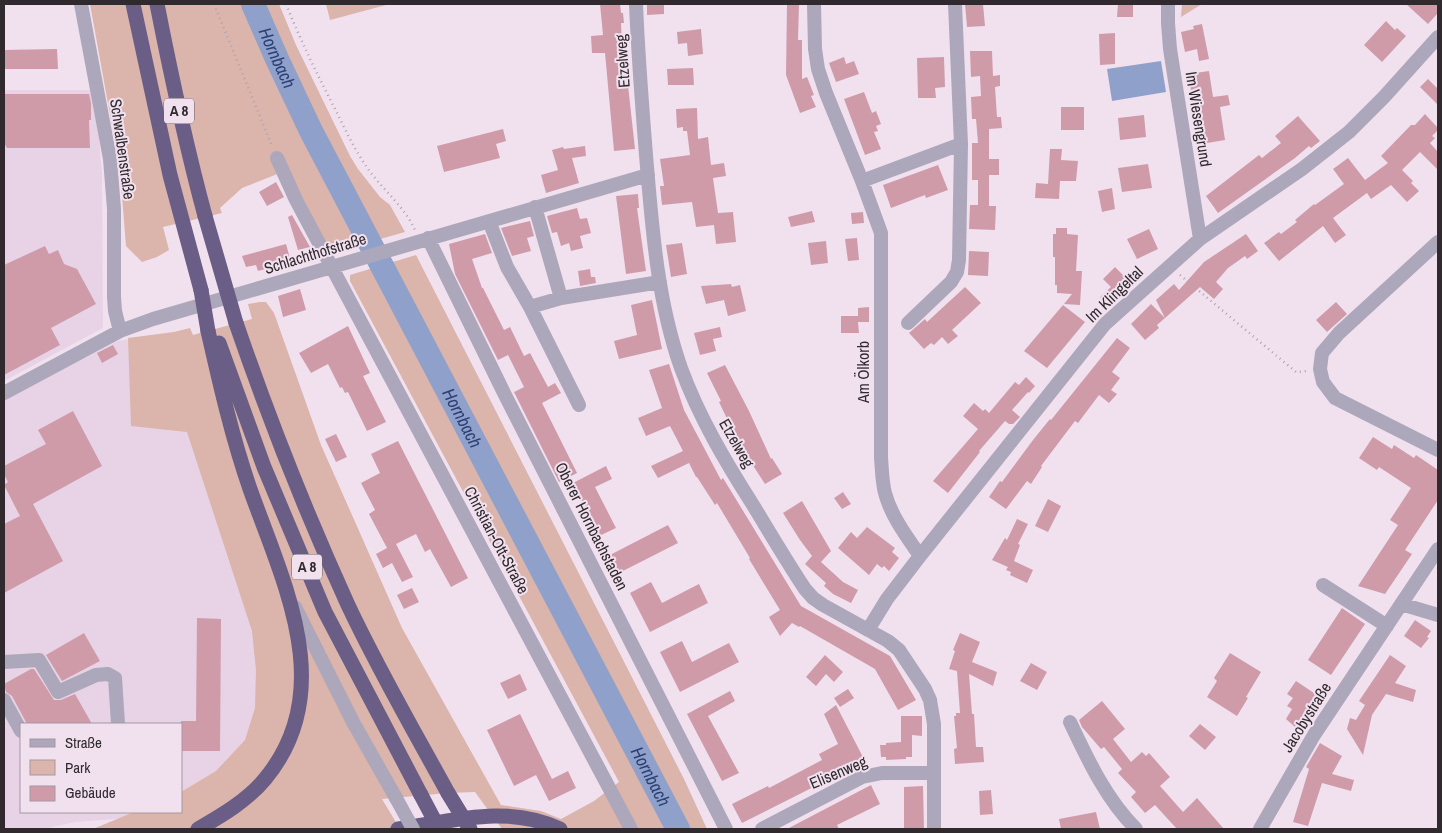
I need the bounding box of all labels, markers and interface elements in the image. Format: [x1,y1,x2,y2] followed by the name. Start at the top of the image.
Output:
[253,24,302,92] water label: Hornbach
[609,33,635,88] street label: Etzelweg
[1181,70,1217,168] street label: Im Wiesengrund
[105,97,141,201] street label: Schwalbenstraße
[164,98,194,124] road number: A 8
[261,227,369,279] street label: Schlachthofstraße
[1080,261,1148,327] street label: Im Klingeltal
[852,341,874,404] street label: Am Ölkorb
[436,384,488,452] water label: Hornbach
[714,414,760,472] street label: Etzelweg
[550,458,634,594] street label: Oberer Hornbachstaden
[459,482,535,598] street label: Christian-Ott-Straße
[292,554,322,580] road number: A 8
[1276,678,1336,756] street label: Jacobystraße
[20,723,182,813] legend
[65,732,102,753] text: Straße
[625,742,677,811] water label: Hornbach
[806,750,871,794] street label: Elisenweg
[65,757,91,778] text: Park
[65,782,116,803] text: Gebäude

